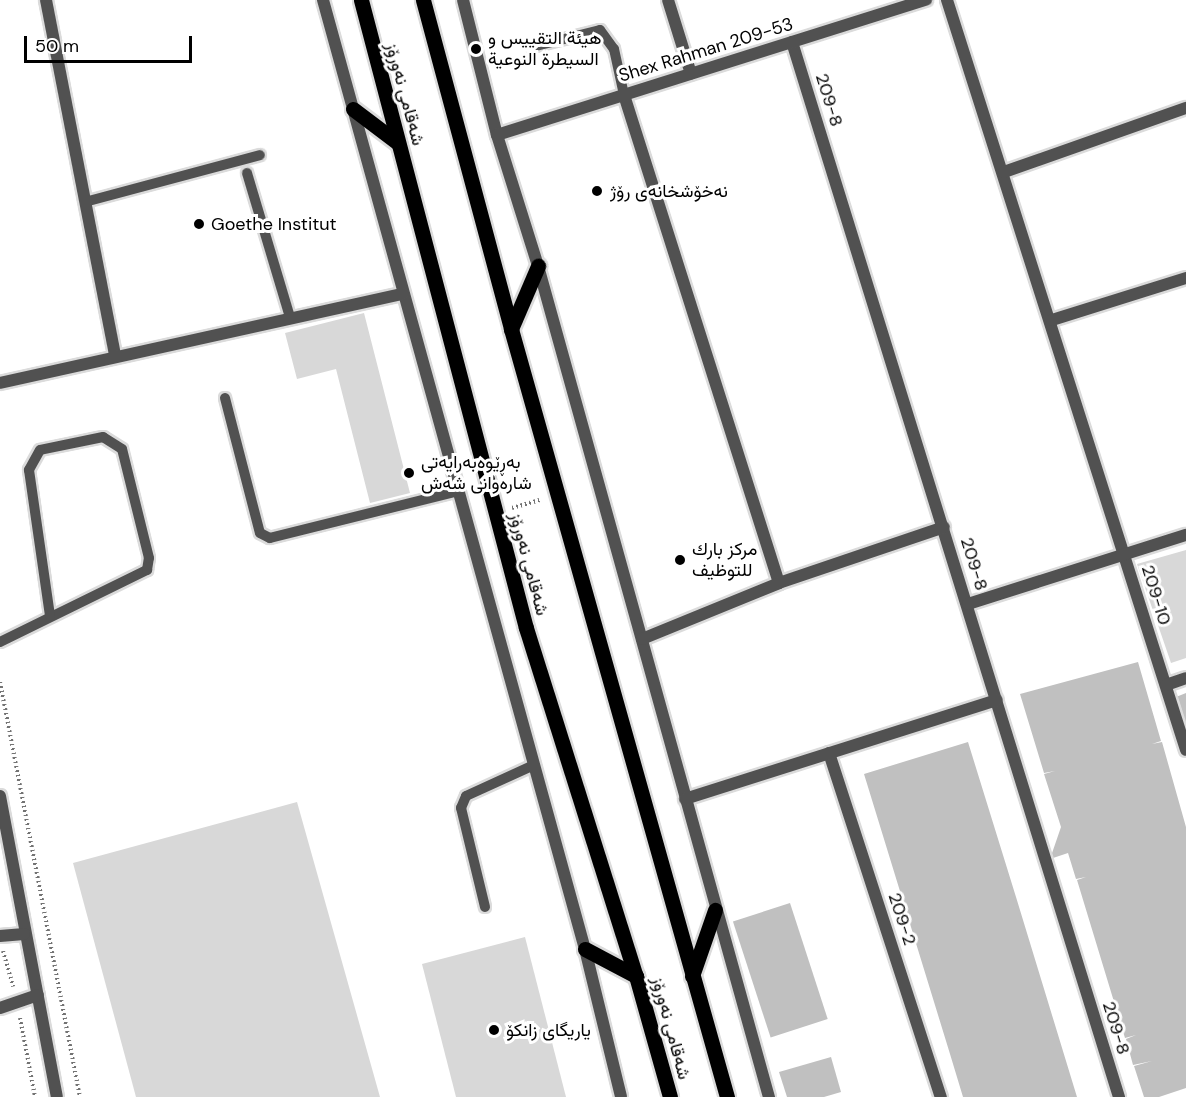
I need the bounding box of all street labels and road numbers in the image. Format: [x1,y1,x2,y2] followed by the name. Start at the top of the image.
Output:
[616,13,796,87] street label: Shex Rahman 209-53
[381,40,429,148] street label: شەقامی نەورۆز
[811,71,847,129] street label: 209-8
[505,510,553,618] street label: شەقامی نەورۆز
[956,535,992,593] street label: 209-8
[1137,562,1175,628] street label: 209-10
[883,890,921,948] street label: 209-2
[647,974,695,1082] street label: شەقامی نەورۆز
[1098,999,1134,1057] street label: 209-8

